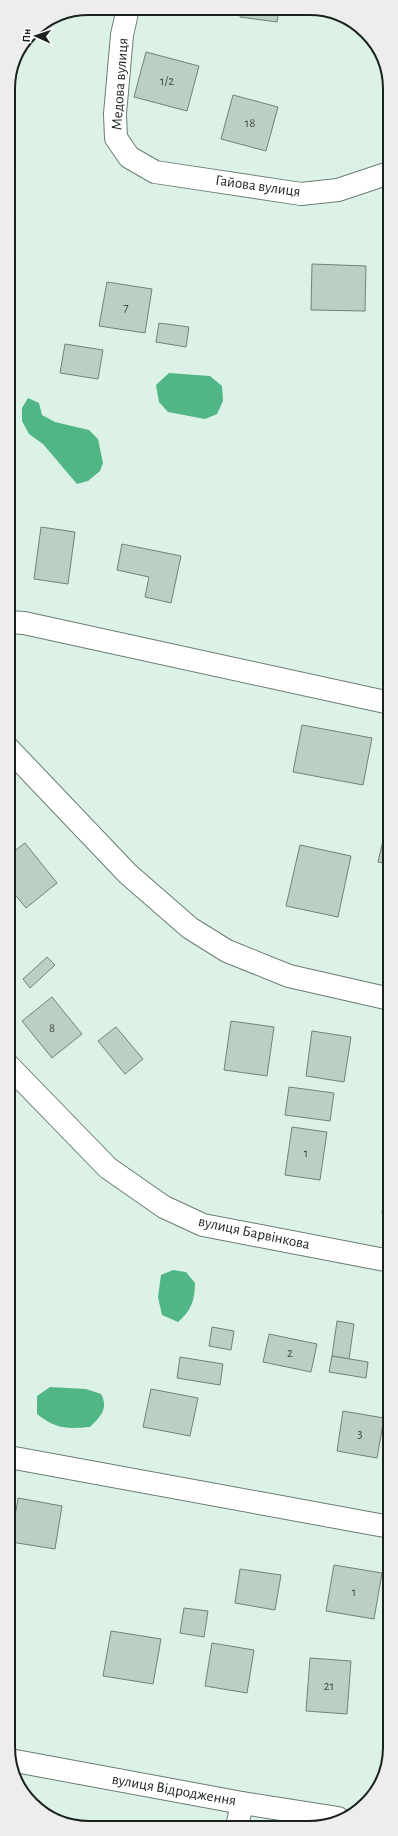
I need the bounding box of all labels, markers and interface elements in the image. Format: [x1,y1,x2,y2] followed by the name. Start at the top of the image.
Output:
[16,16,56,56] north arrow
[21,29,32,42] text: Пн
[109,37,131,131] street label: Медова вулиця
[160,75,174,88] house number: 1/2
[245,117,255,130] house number: 18
[214,173,302,199] street label: Гайова вулиця
[123,301,129,314] house number: 7
[49,1022,55,1035] house number: 8
[304,1147,308,1160] house number: 1
[197,1214,311,1252] street label: вулиця Барвінкова
[287,1347,293,1360] house number: 2
[357,1428,363,1441] house number: 3
[352,1586,356,1599] house number: 1
[324,1680,334,1693] house number: 21
[111,1772,237,1808] street label: вулиця Відродження

